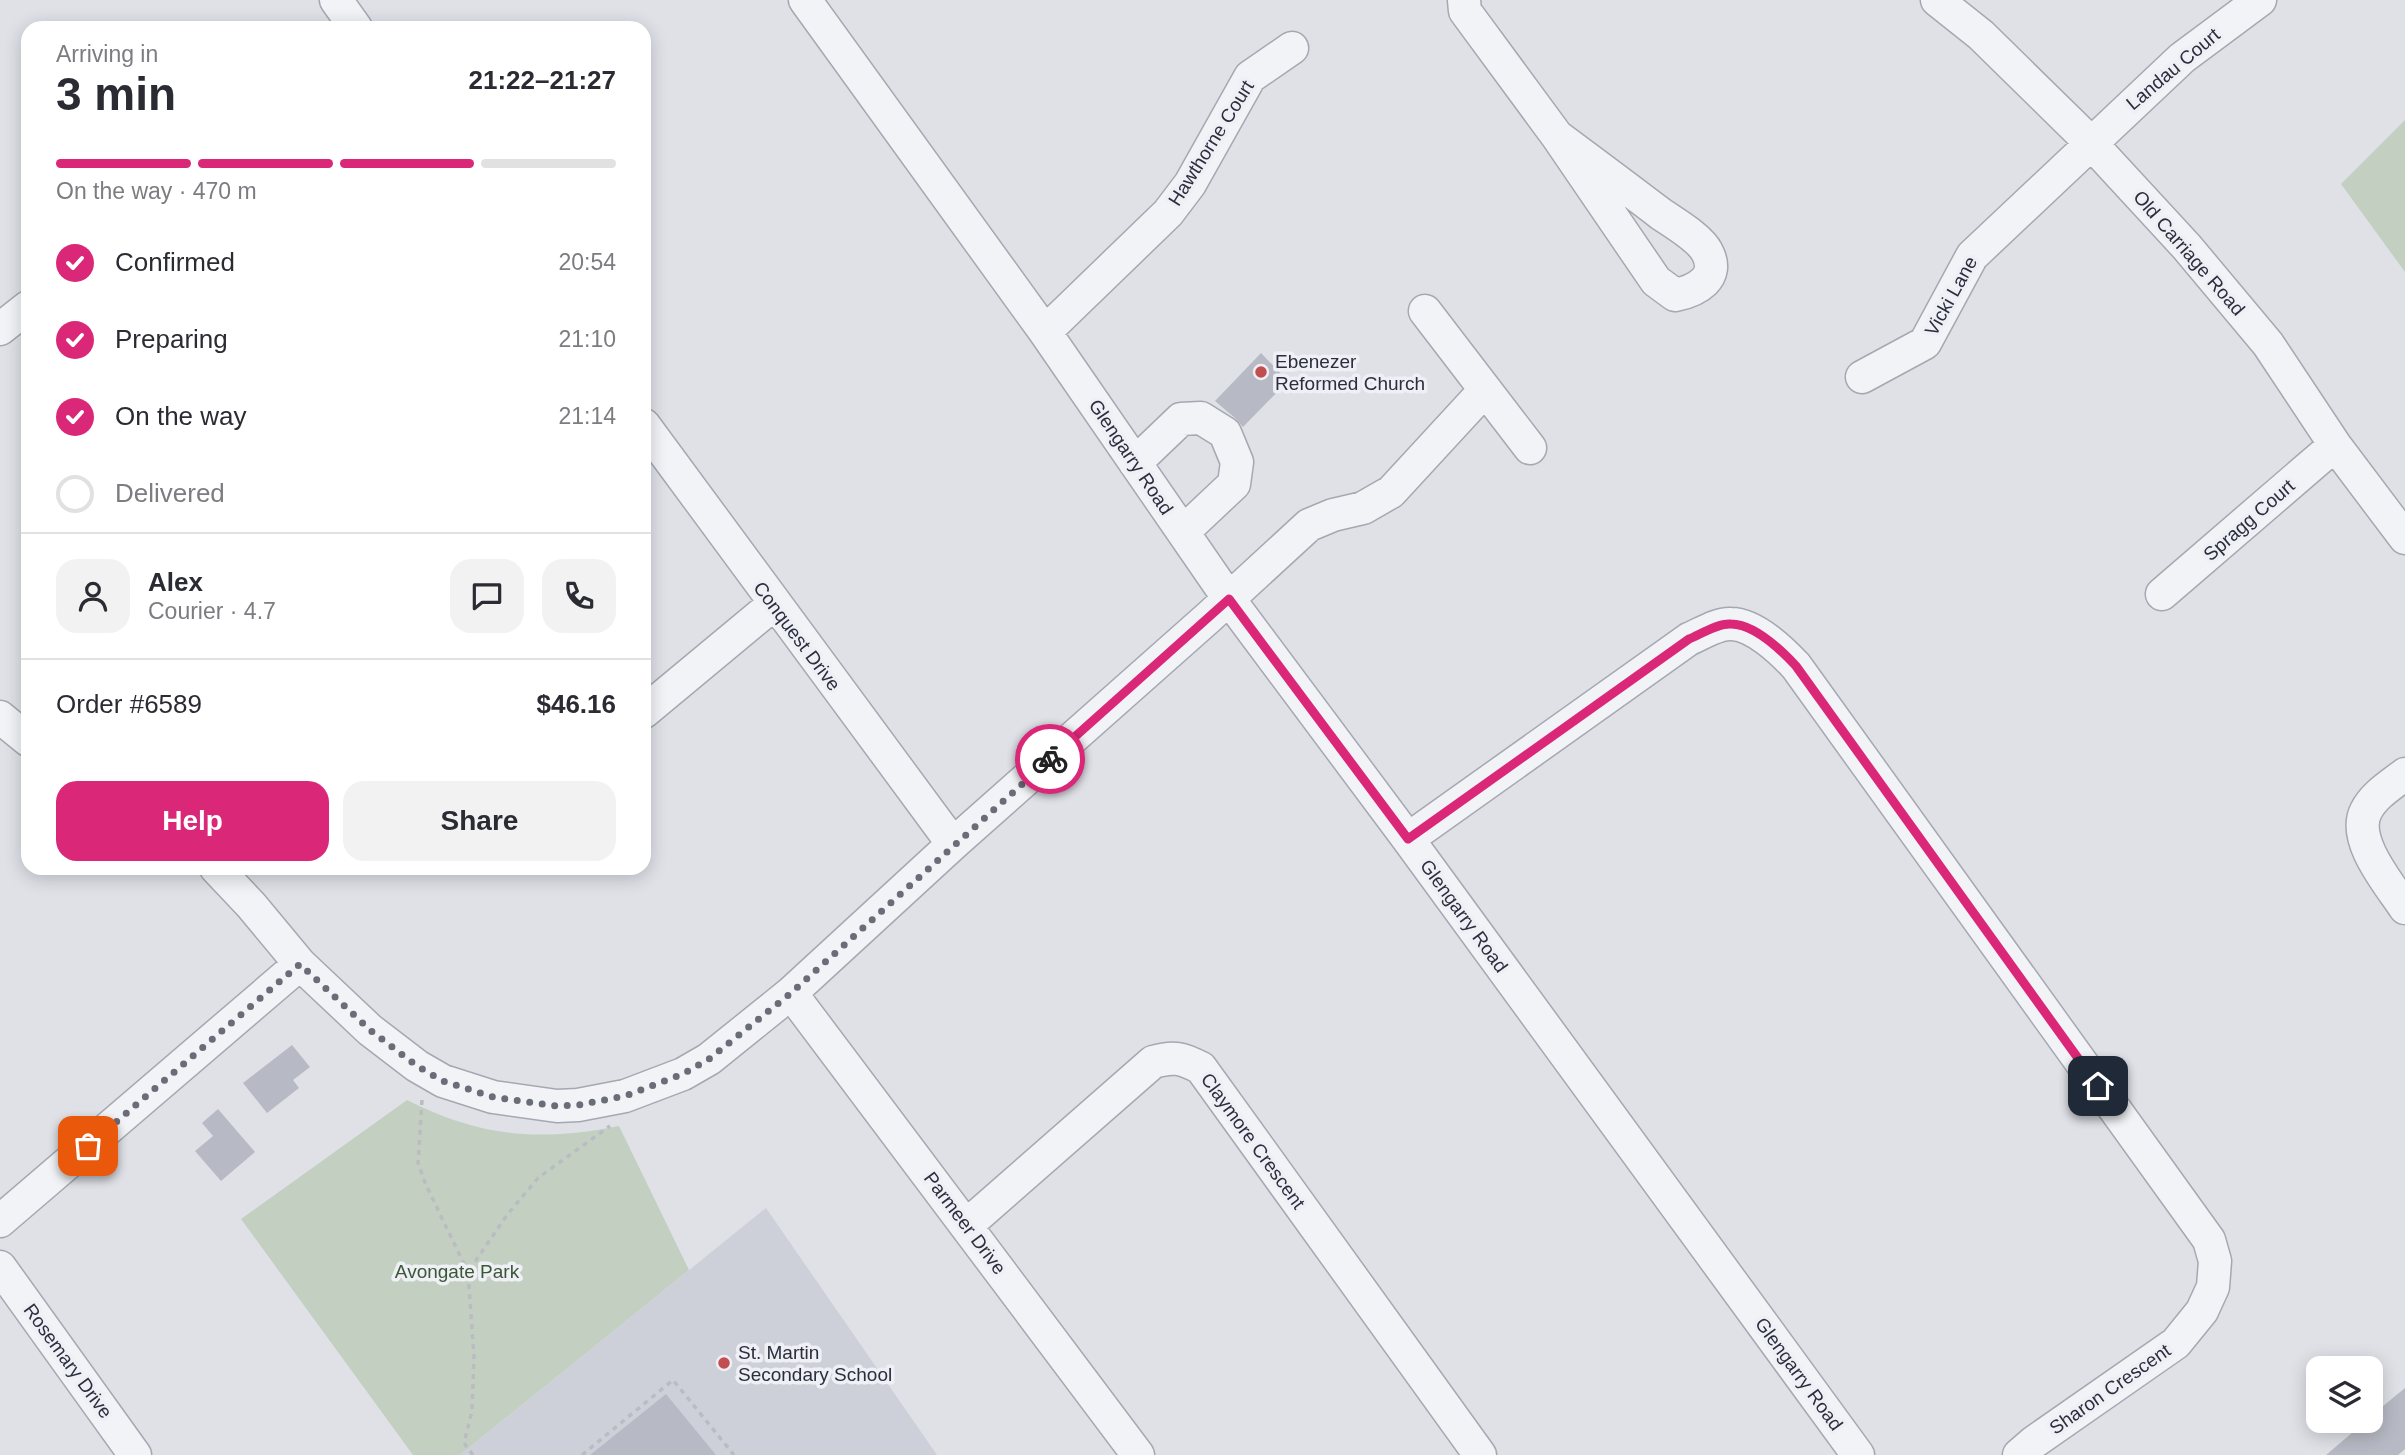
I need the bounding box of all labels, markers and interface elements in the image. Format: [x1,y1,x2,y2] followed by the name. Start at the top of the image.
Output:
[2122,23,2224,114] street label: Landau Court
[56,41,158,67] text: Arriving in
[469,65,616,95] text: 21:22–21:27
[56,68,176,120] text: 3 min
[1164,76,1258,209] street label: Hawthorne Court
[56,178,257,204] text: On the way · 470 m
[2129,186,2249,320] street label: Old Carriage Road
[56,244,94,282] icon: check
[115,247,235,277] text: Confirmed
[558,249,616,275] text: 20:54
[1921,253,1981,339] street label: Vicki Lane
[56,321,94,359] icon: check
[115,324,228,354] text: Preparing
[558,326,616,352] text: 21:10
[1275,351,1425,394] place label: Ebenezer Reformed Church
[1253,364,1269,380] marker: Ebenezer Reformed Church
[1085,396,1177,518] street label: Glengarry Road
[56,398,94,436] icon: check
[115,401,247,431] text: On the way
[558,403,616,429] text: 21:14
[2199,475,2299,565] street label: Spragg Court
[115,478,225,508] text: Delivered
[56,559,130,633] button: person
[450,559,524,633] button: chat
[542,559,616,633] button: phone
[148,567,203,597] text: Alex
[749,577,845,695] street label: Conquest Drive
[148,598,276,624] text: Courier · 4.7
[56,689,202,719] text: Order #6589
[536,689,616,719] text: $46.16
[1015,724,1085,794] courier
[1031,740,1069,778] icon: bike
[56,781,329,861] button: Help
[343,781,616,861] button: Share
[1416,856,1512,976] street label: Glengarry Road
[2068,1056,2128,1116] pin
[2079,1067,2117,1105] icon: home
[1197,1069,1310,1214] street label: Claymore Crescent
[58,1116,118,1176] pin
[69,1127,107,1165] icon: bag
[920,1168,1010,1278] street label: Parmeer Drive
[395,1261,520,1282] park label: Avongate Park
[19,1300,117,1422] street label: Rosemary Drive
[1751,1314,1847,1434] street label: Glengarry Road
[2046,1339,2175,1438] street label: Sharon Crescent
[738,1342,892,1385] place label: St. Martin Secondary School
[716,1355,732,1371] marker: St. Martin Secondary School
[2306,1356,2383,1433] map controls
[2306,1356,2383,1433] button: layers

